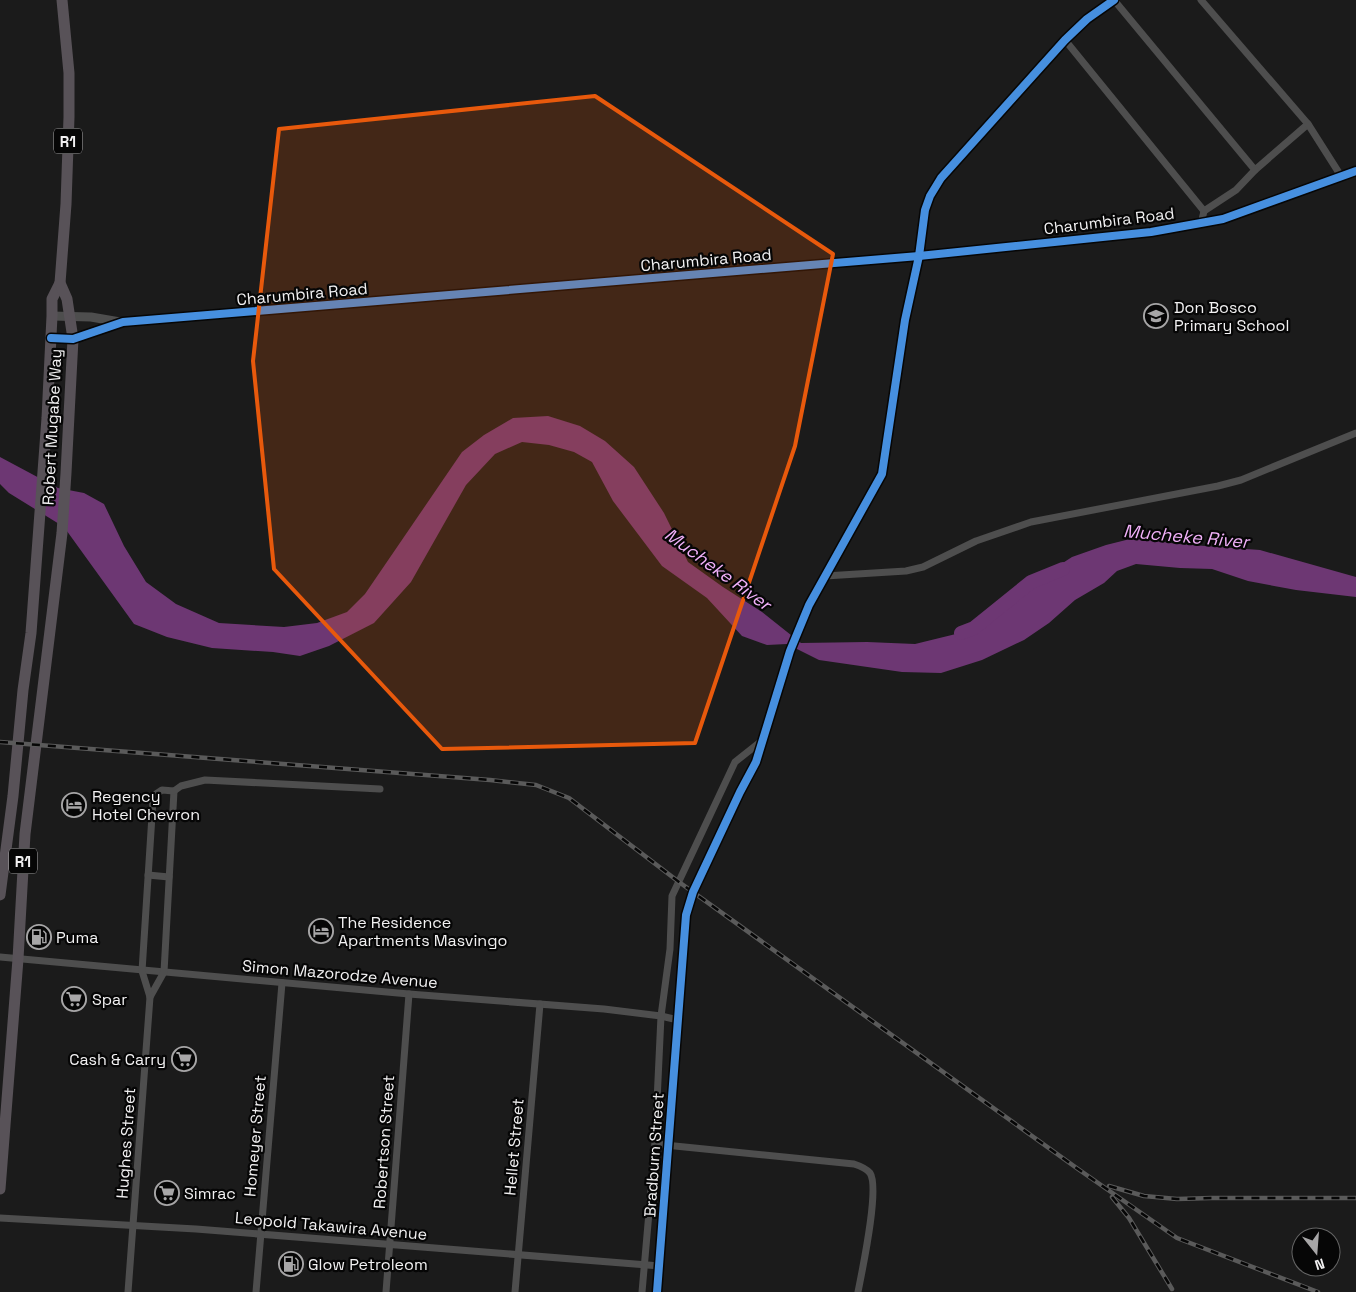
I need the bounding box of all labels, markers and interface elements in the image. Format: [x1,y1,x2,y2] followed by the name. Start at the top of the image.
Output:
[54,128,82,154] road number: R1
[1042,203,1176,239] street label: Charumbira Road
[640,244,772,276] street label: Charumbira Road
[236,278,368,310] street label: Charumbira Road
[1174,297,1289,336] place label: Don Bosco Primary School
[1143,303,1169,329] school or university icon: Don Bosco Primary School
[37,348,67,506] street label: Robert Mugabe Way
[1122,519,1252,553] water label: Mucheke River
[660,523,778,617] water label: Mucheke River
[92,786,200,825] place label: Regency Hotel Chevron
[61,792,87,818] hotel icon: Regency Hotel Chevron
[9,848,37,874] road number: R1
[338,912,507,951] place label: The Residence Apartments Masvingo
[308,918,334,944] hotel icon: The Residence Apartments Masvingo
[26,924,52,950] fuel station icon: Puma
[56,927,98,948] place label: Puma
[241,955,439,993] street label: Simon Mazorodze Avenue
[61,986,87,1012] supermarket icon: Spar
[92,989,127,1010] place label: Spar
[171,1046,197,1072] supermarket icon: Cash & Carry
[69,1049,166,1070] place label: Cash & Carry
[239,1074,271,1198] street label: Homeyer Street
[369,1074,399,1210] street label: Robertson Street
[112,1087,140,1199] street label: Hughes Street
[639,1092,669,1218] street label: Bradburn Street
[499,1098,529,1196] street label: Hellet Street
[154,1180,180,1206] supermarket icon: Simrac
[184,1183,236,1204] place label: Simrac
[234,1207,428,1245] street label: Leopold Takawira Avenue
[1291,1227,1341,1277] north arrow
[278,1251,304,1277] fuel station icon: Glow Petroleom
[308,1254,428,1275] place label: Glow Petroleom
[1313,1254,1327,1274] text: N

